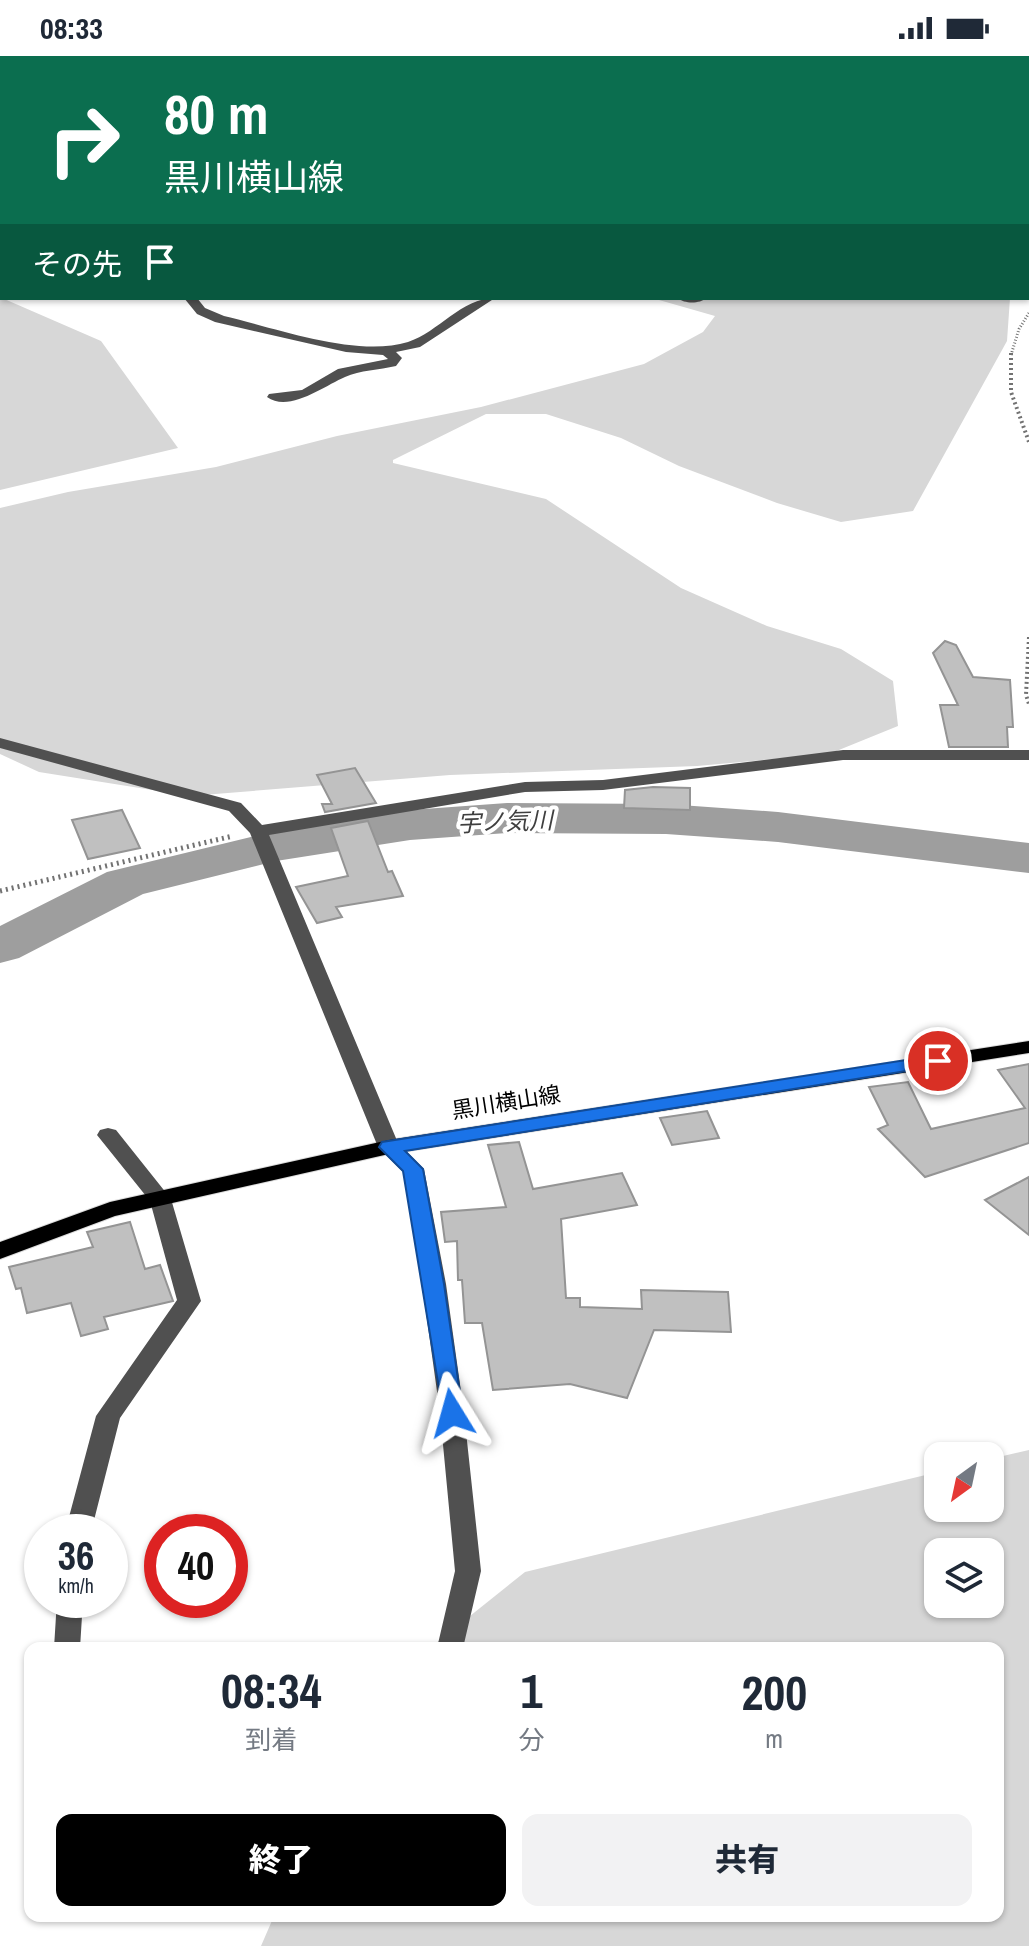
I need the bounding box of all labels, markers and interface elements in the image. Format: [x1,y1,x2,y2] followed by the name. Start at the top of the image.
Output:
[40,8,103,48] text: 08:33
[164,76,269,151] text: 80 m
[32,88,136,192] icon: right
[164,153,344,201] text: 黒川横山線
[138,240,182,284] icon: arrive
[32,244,122,284] text: その先
[456,803,557,839] water label: 宇ノ気川
[904,1027,972,1095] pin
[916,1039,960,1083] icon: arrive
[449,1079,563,1125] street label: 黒川横山線
[410,1371,494,1455] position arrow
[924,1442,1004,1522] north arrow
[924,1442,1004,1618] map controls
[144,1514,248,1618] speed limit sign: 40
[58,1529,94,1582] text: 36
[924,1538,1004,1618] button: layers
[58,1572,94,1599] text: km/h
[221,1658,322,1723] text: 08:34
[521,1658,542,1723] text: 1
[741,1660,807,1725] text: 200
[765,1721,783,1756] text: m
[245,1722,297,1757] text: 到着
[518,1722,544,1757] text: 分
[56,1814,506,1906] button: 終了
[522,1814,972,1906] button: 共有

